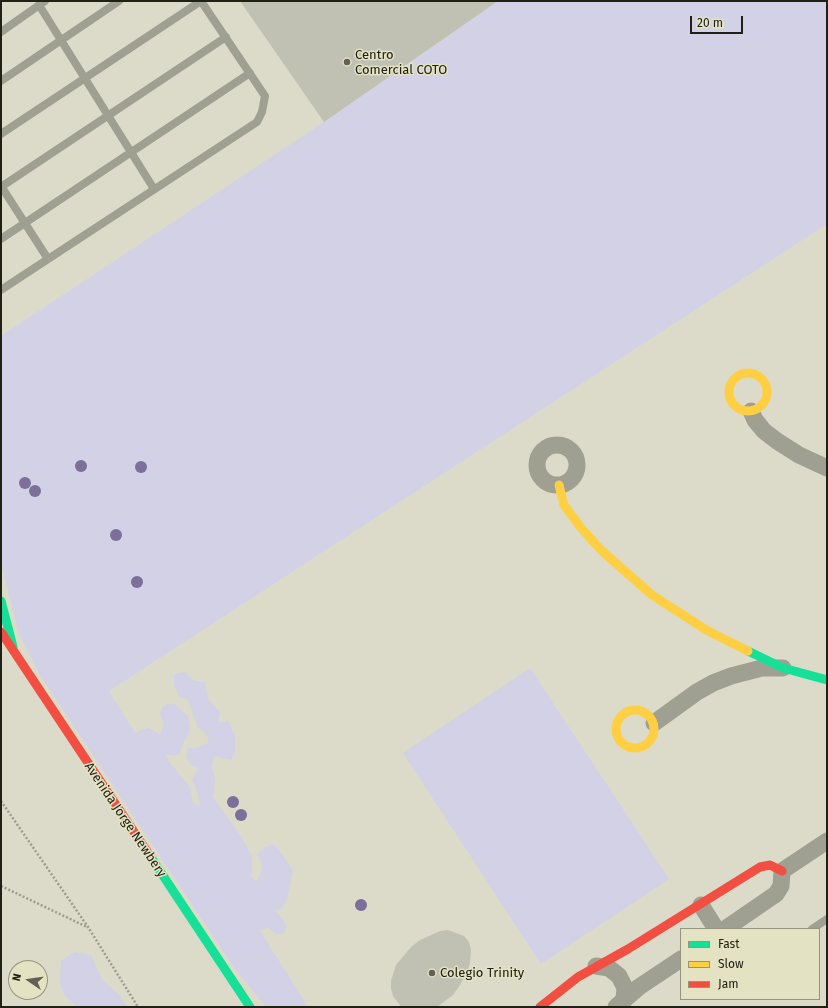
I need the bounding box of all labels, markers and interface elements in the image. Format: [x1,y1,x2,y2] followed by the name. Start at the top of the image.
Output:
[692,8,745,34] scale bar
[697,16,723,30] text: 20 m
[355,47,447,78] place label: Centro Comercial COTO
[342,57,352,67] marker: Centro Comercial COTO
[81,760,169,880] street label: Avenida Jorge Newbery
[680,928,820,1000] legend
[718,937,740,951] text: Fast
[718,957,744,971] text: Slow
[8,960,48,1000] north arrow
[440,965,524,981] place label: Colegio Trinity
[427,968,437,978] marker: Colegio Trinity
[10,972,24,982] text: N
[718,977,738,991] text: Jam

